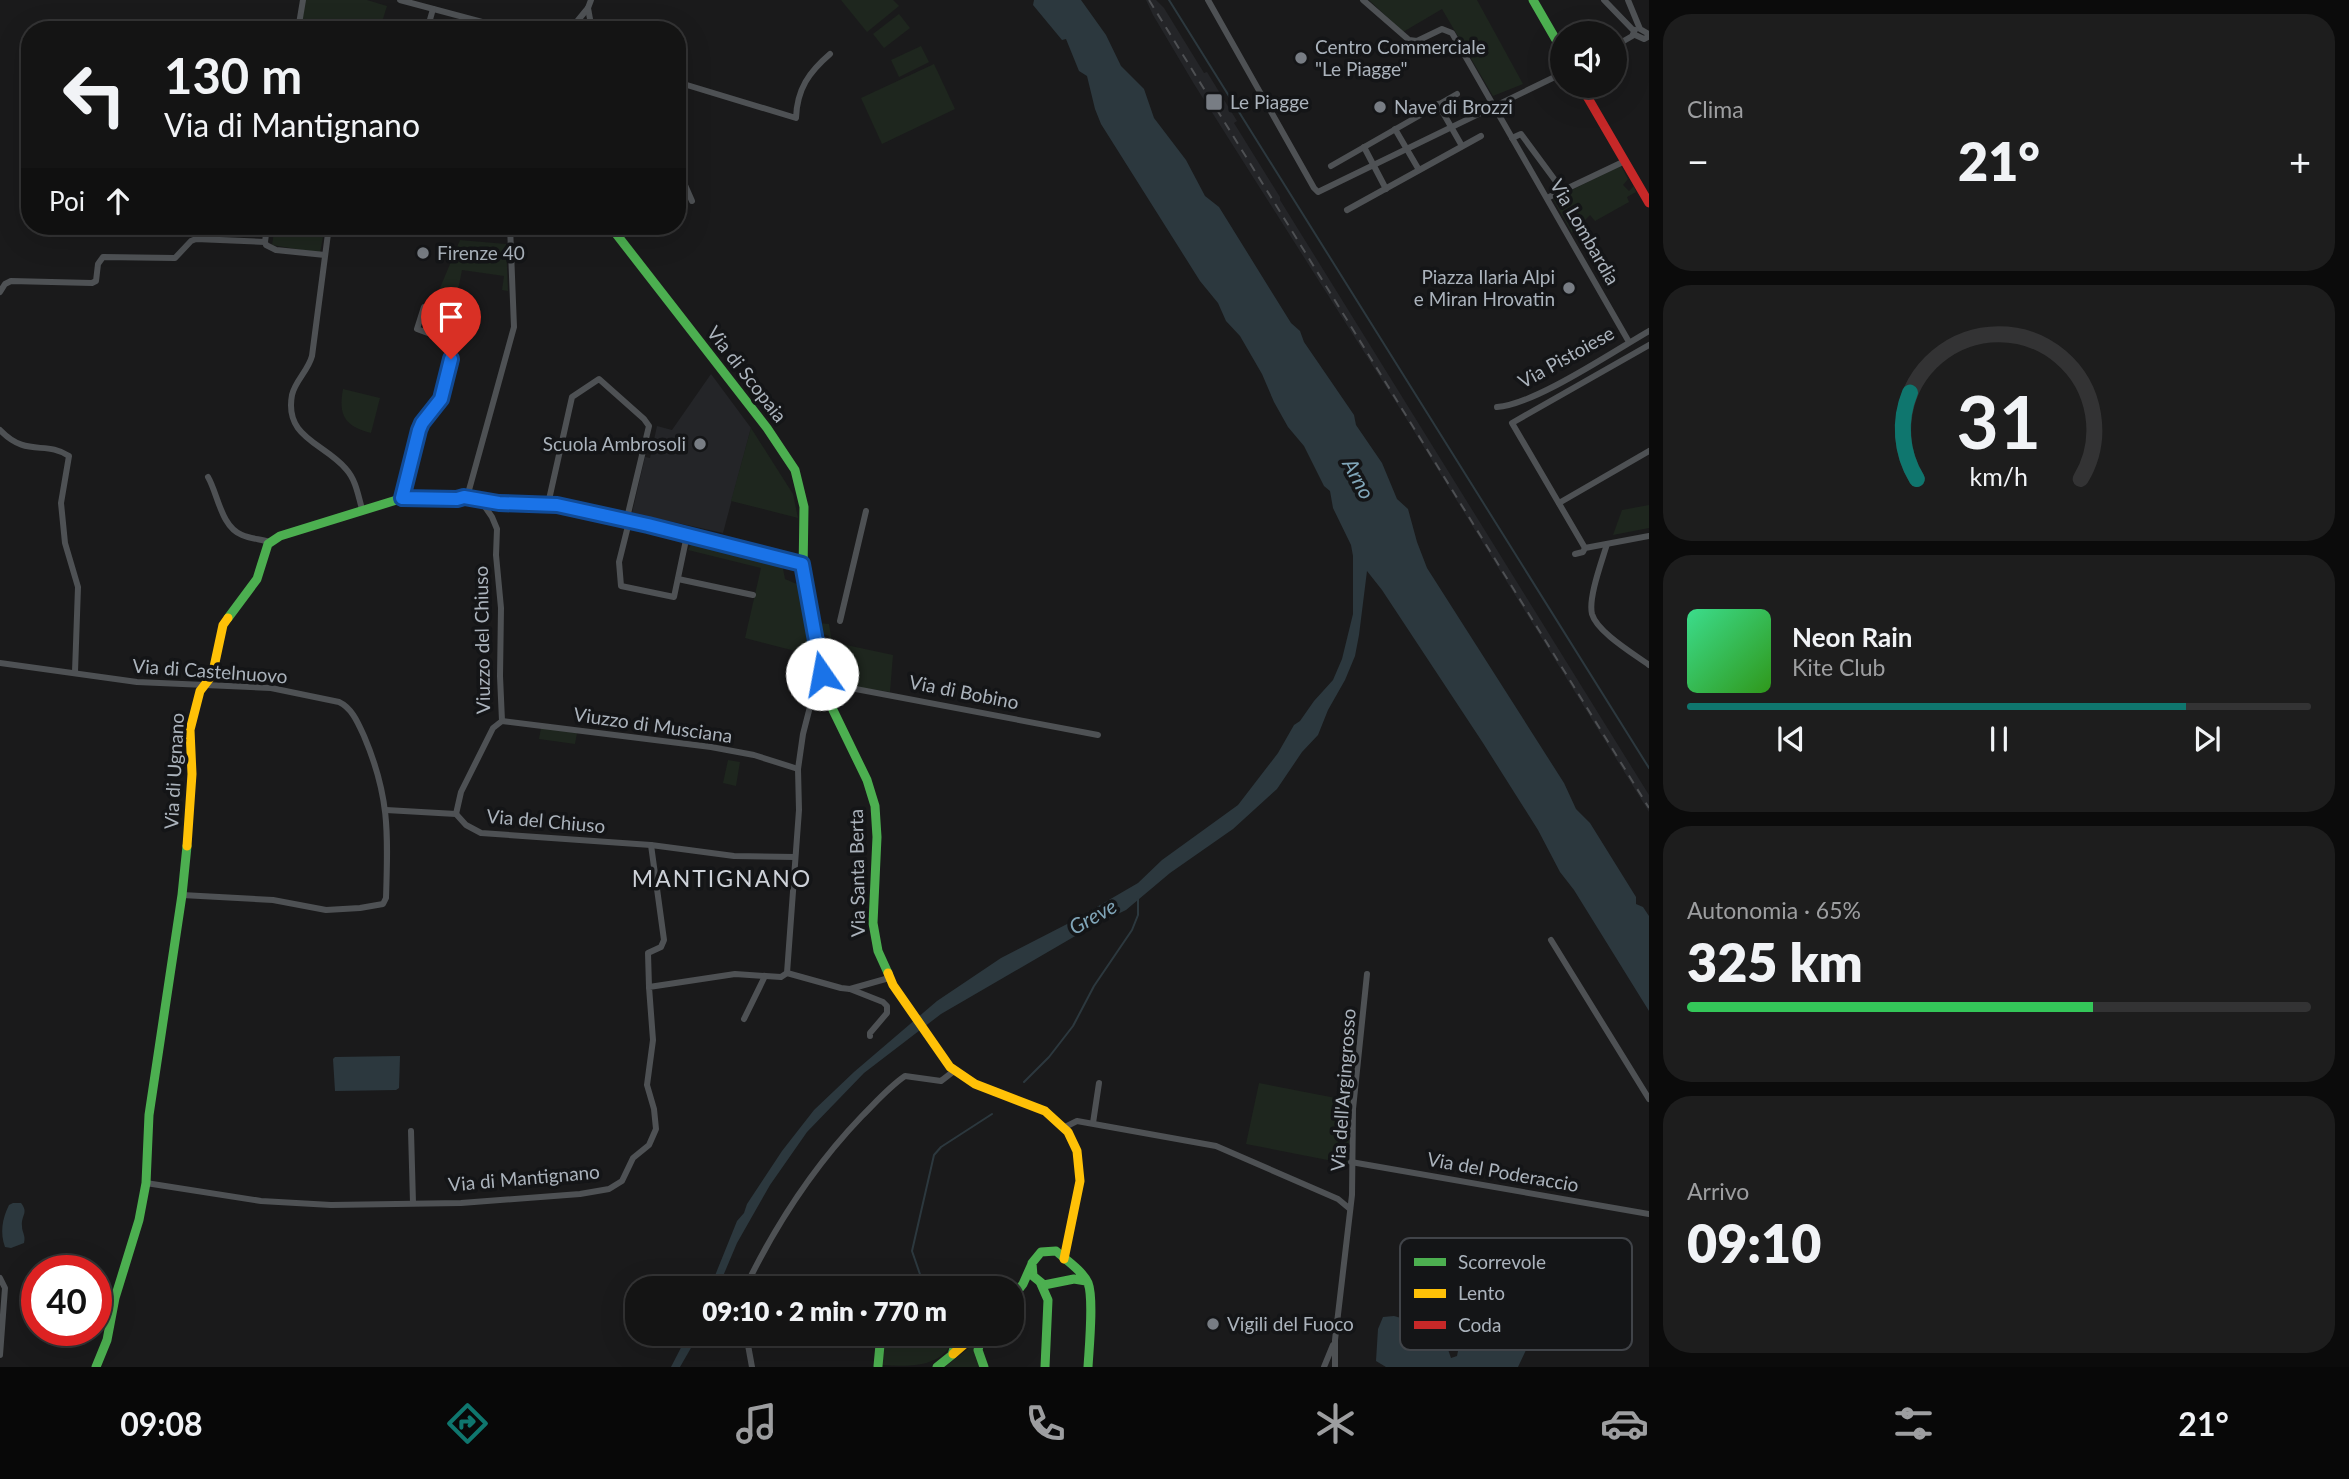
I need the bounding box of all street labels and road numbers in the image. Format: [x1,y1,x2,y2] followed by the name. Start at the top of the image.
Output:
[1546,175,1625,289] street label: Via Lombardia
[703,321,792,426] street label: Via di Scopaia
[1514,321,1618,392] street label: Via Pistoiese
[469,566,494,714] street label: Viuzzo del Chiuso
[132,654,288,687] street label: Via di Castelnuovo
[907,670,1021,713] street label: Via di Bobino
[572,702,734,747] street label: Viuzzo di Musciana
[159,712,188,830] street label: Via di Ugnano
[486,804,606,837] street label: Via del Chiuso
[844,809,869,937] street label: Via Santa Berta
[1325,1008,1360,1172] street label: Via dell'Argingrosso
[1425,1147,1581,1196] street label: Via del Poderaccio
[447,1159,601,1196] street label: Via di Mantignano

